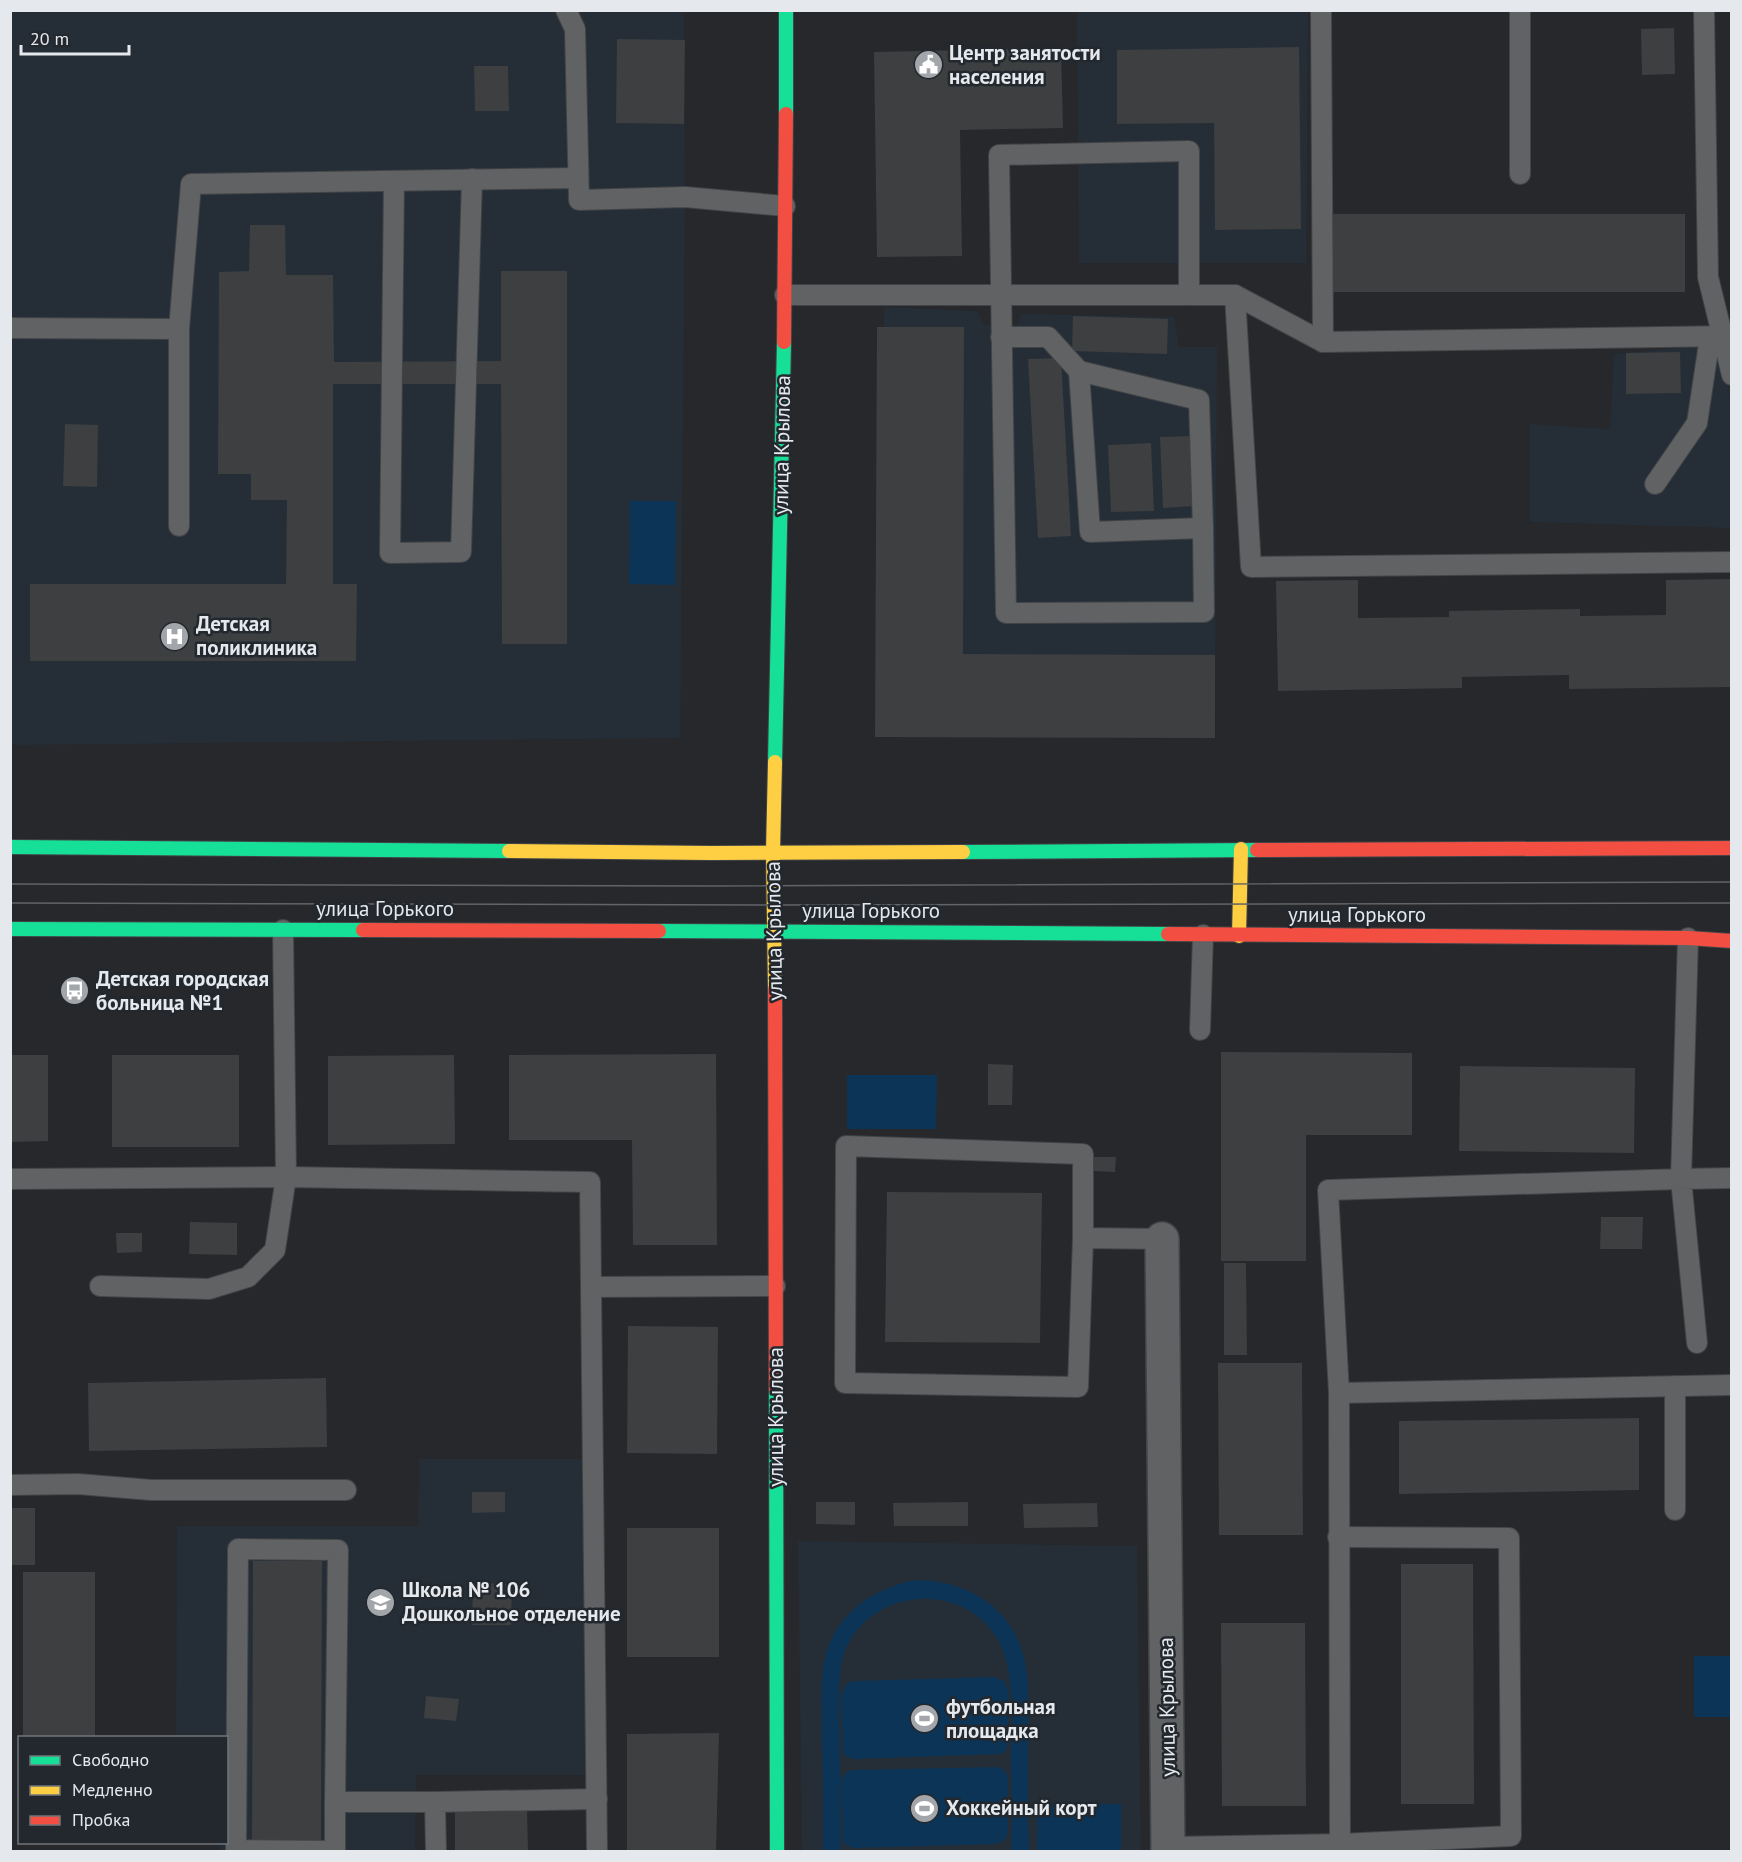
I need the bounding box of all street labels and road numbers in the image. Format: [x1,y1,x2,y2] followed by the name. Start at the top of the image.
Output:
[767,375,796,515] street label: улица Крылова
[759,861,788,1001] street label: улица Крылова
[316,895,454,922] street label: улица Горького
[802,897,940,924] street label: улица Горького
[1288,901,1426,928] street label: улица Горького
[762,1347,789,1487] street label: улица Крылова
[1152,1637,1181,1777] street label: улица Крылова

